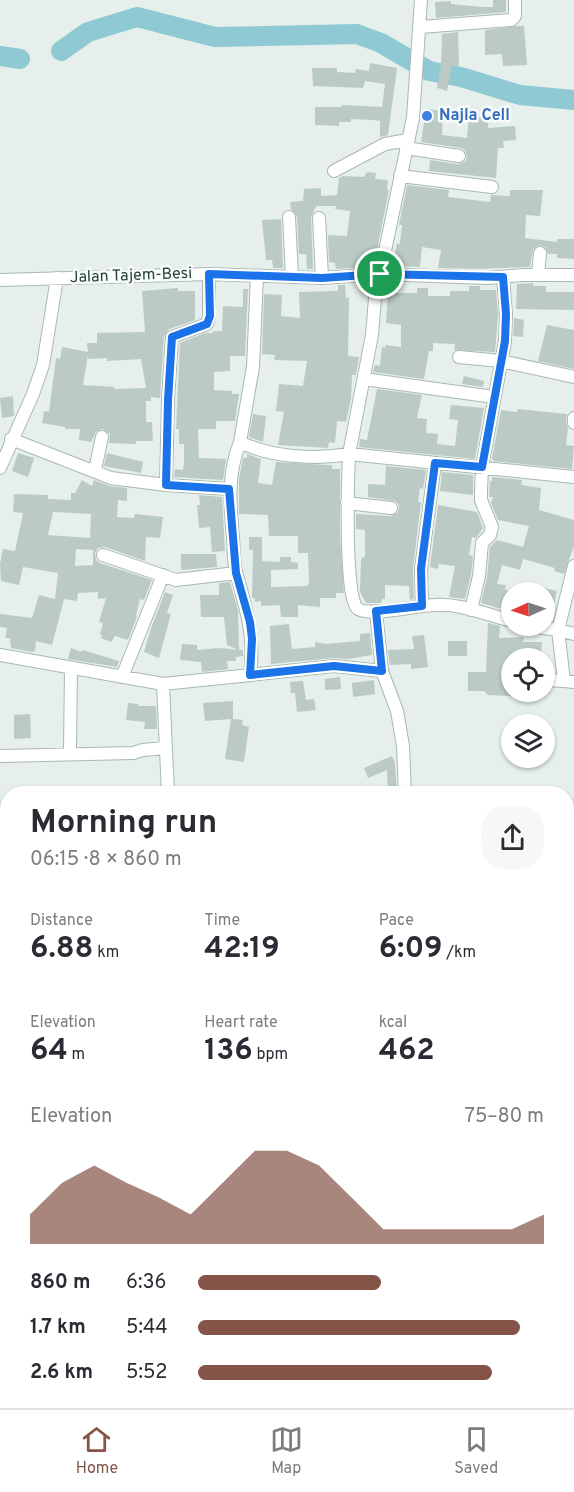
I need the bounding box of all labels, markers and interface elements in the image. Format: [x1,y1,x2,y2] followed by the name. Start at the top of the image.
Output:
[439,106,510,126] place label: Najla Cell
[420,109,434,123] marker: Najla Cell
[354,248,405,299] pin
[363,257,396,290] icon: arrive
[69,264,193,288] street label: Jalan Tajem-Besi
[501,582,555,636] north arrow
[501,582,555,768] map controls
[501,648,555,702] button: locate
[501,714,555,768] button: layers
[30,803,217,845] text: Morning run
[481,806,544,869] button: share
[30,847,182,873] text: 06:15 · 8 × 860 m
[30,911,93,931] text: Distance
[204,911,240,931] text: Time
[379,911,414,931] text: Pace
[30,931,93,968] text: 6.88
[204,931,280,968] text: 42:19
[379,931,443,968] text: 6:09
[93,943,119,963] text: km
[443,943,476,963] text: /km
[30,1013,96,1033] text: Elevation
[204,1013,278,1033] text: Heart rate
[379,1013,407,1033] text: kcal
[30,1033,68,1070] text: 64
[204,1033,253,1070] text: 136
[379,1033,435,1070] text: 462
[68,1045,85,1065] text: m
[253,1045,288,1065] text: bpm
[30,1104,112,1130] text: Elevation
[464,1104,544,1130] text: 75–80 m
[30,1270,91,1296] text: 860 m
[126,1270,166,1296] text: 6:36
[30,1315,86,1341] text: 1.7 km
[126,1315,168,1341] text: 5:44
[30,1360,93,1386] text: 2.6 km
[126,1360,167,1386] text: 5:52
[76,1423,118,1479] tab: Home
[270,1423,303,1479] tab: Map
[454,1423,498,1479] tab: Saved

